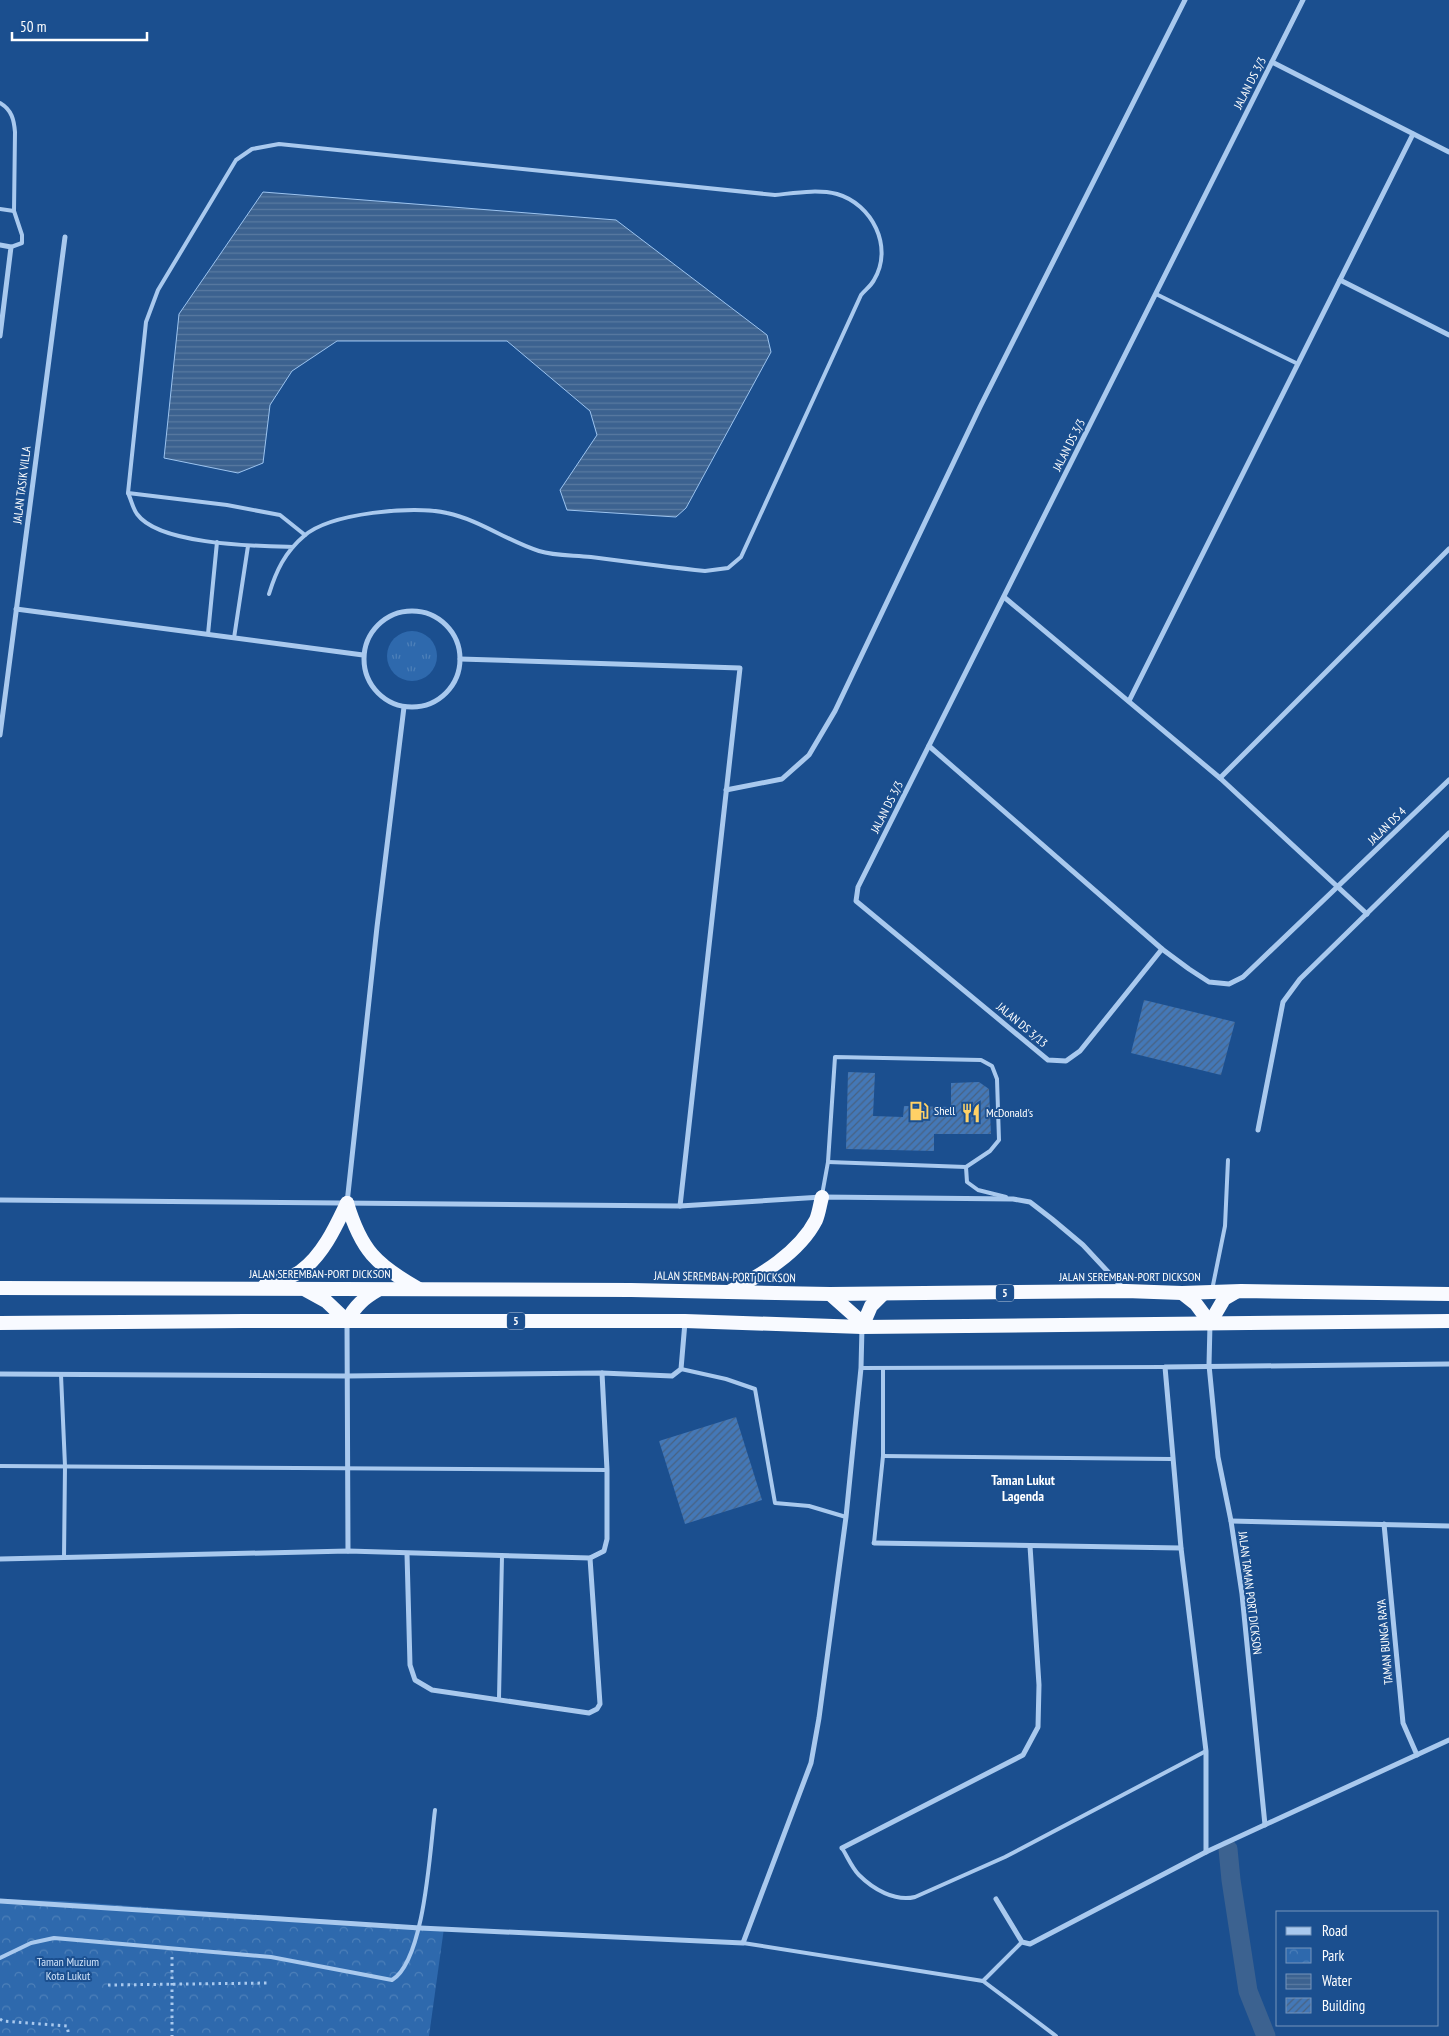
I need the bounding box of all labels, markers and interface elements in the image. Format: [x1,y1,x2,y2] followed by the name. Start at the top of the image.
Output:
[12,10,148,42] scale bar
[20,17,46,36] text: 50 m
[1230,54,1269,112] street label: JALAN DS 3/3
[1049,416,1088,474] street label: JALAN DS 3/3
[9,445,34,526] street label: JALAN TASIK VILLA
[867,778,906,836] street label: JALAN DS 3/3
[1364,803,1409,848] street label: JALAN DS 4
[993,998,1051,1050] street label: JALAN DS 3/13
[908,1100,930,1122] fuel station icon: Shell
[960,1102,982,1124] restaurant icon: McDonald's
[934,1103,955,1118] place label: Shell
[986,1105,1033,1120] place label: McDonald's
[248,1266,391,1281] street label: JALAN SEREMBAN-PORT DICKSON
[653,1268,796,1285] street label: JALAN SEREMBAN-PORT DICKSON
[1058,1269,1201,1284] street label: JALAN SEREMBAN-PORT DICKSON
[996,1285,1014,1302] road number: 5
[507,1312,525,1330] road number: 5
[991,1471,1055,1505] district label: Taman Lukut Lagenda
[1235,1530,1265,1655] street label: JALAN TAMAN PORT DICKSON
[1373,1598,1396,1685] street label: TAMAN BUNGA RAYA
[1276,1911,1439,2026] legend
[1322,1921,1348,1940] text: Road
[1322,1946,1344,1965] text: Park
[37,1954,99,1983] park label: Taman Muzium Kota Lukut
[1322,1971,1353,1990] text: Water
[1322,1996,1365,2015] text: Building

